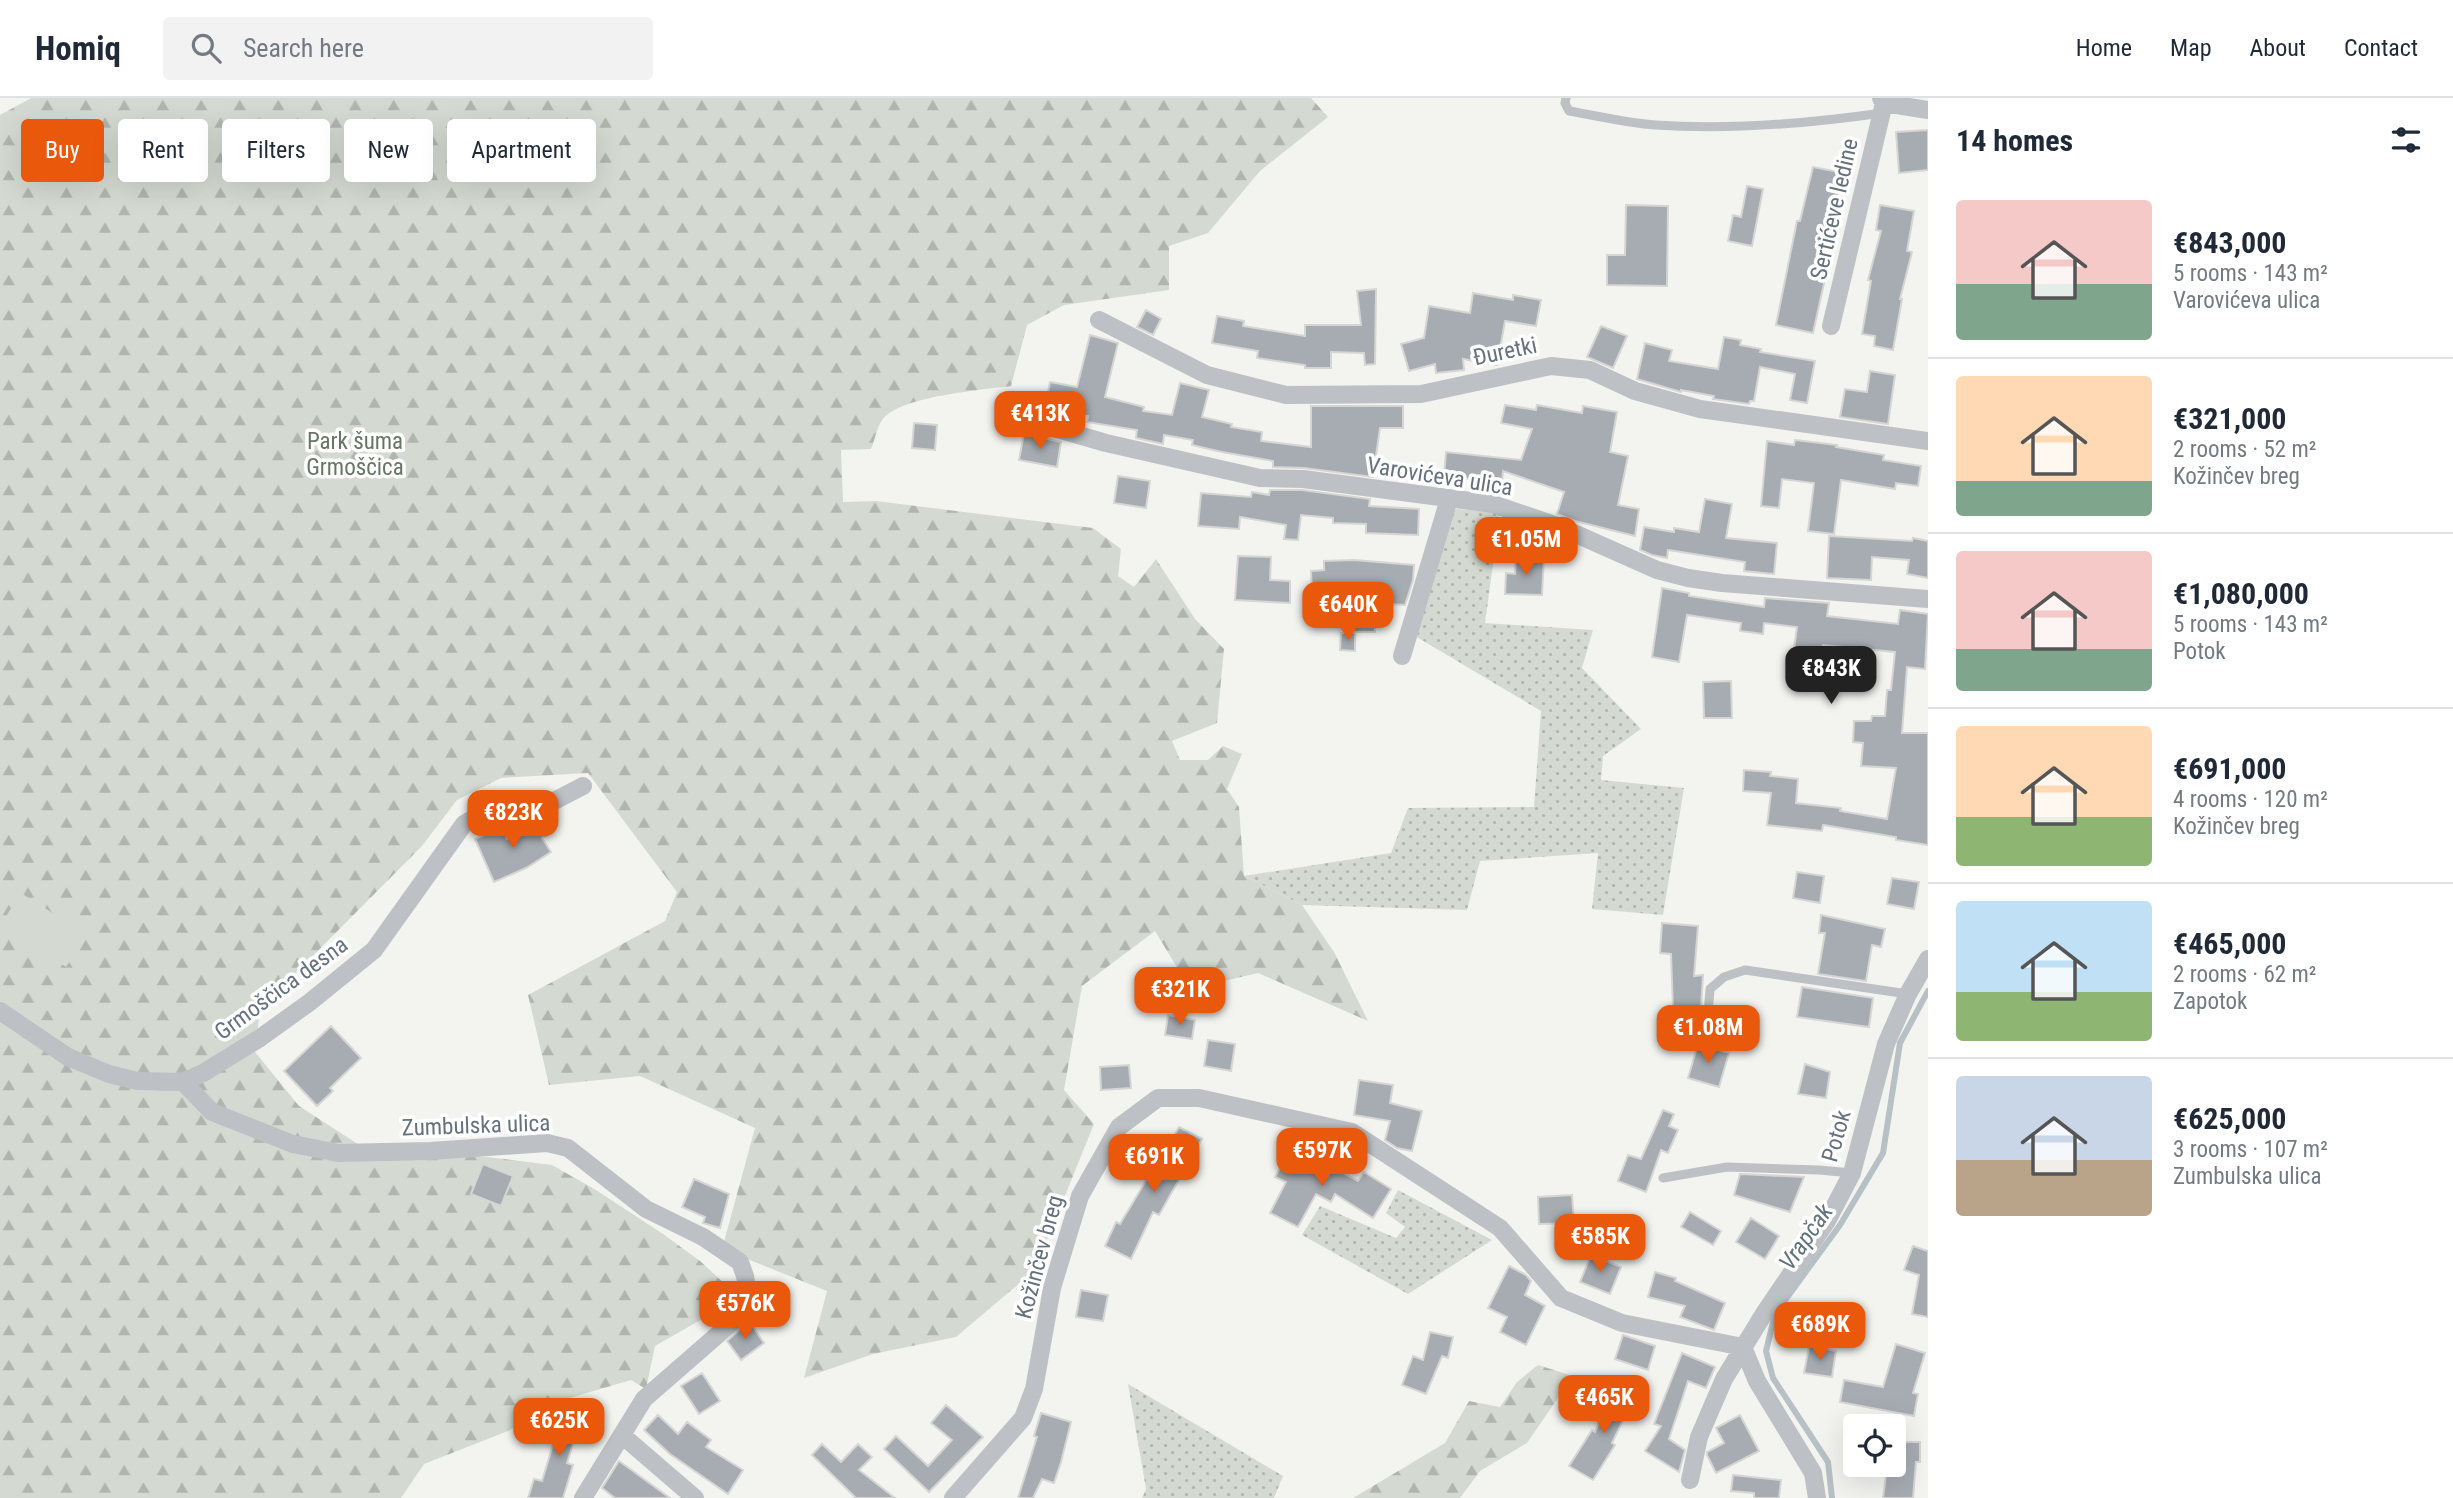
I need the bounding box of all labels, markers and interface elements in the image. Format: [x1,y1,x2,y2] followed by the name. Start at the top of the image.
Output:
[163,17,653,80] search box
[35,29,121,68] text: Homiq
[187,29,225,67] icon: search
[243,33,364,63] text: Search here
[2076,34,2132,62] text: Home
[2170,34,2212,62] text: Map
[2250,34,2306,62] text: About
[2344,34,2418,62] text: Contact
[21,119,104,182] chip: Buy
[118,119,208,182] chip: Rent
[222,119,330,182] chip: Filters
[344,119,433,182] chip: New
[447,119,596,182] chip: Apartment
[2387,121,2425,159] icon: filters
[1956,123,2073,158] text: 14 homes
[1805,136,1864,282] street label: Sertićeve ledine
[2173,225,2286,260] text: €843,000
[2012,228,2096,312] icon: home
[2173,260,2328,287] text: 5 rooms · 143 m²
[2173,287,2320,314] text: Varovićeva ulica
[1471,332,1540,371] street label: Đuretki
[991,392,1089,451] pin: €413K
[1010,400,1070,427] text: €413K
[2173,401,2286,436] text: €321,000
[2012,404,2096,488] icon: home
[306,428,404,481] park label: Park šuma Grmoščica
[2173,436,2316,463] text: 2 rooms · 52 m²
[1365,452,1515,501] street label: Varovićeva ulica
[2173,463,2300,490] text: Kožinčev breg
[1469,518,1583,577] pin: €1.05M
[1491,526,1561,553] text: €1.05M
[2173,576,2309,611] text: €1,080,000
[2012,579,2096,663] icon: home
[1299,582,1397,642] pin: €640K
[1318,591,1378,618] text: €640K
[2173,611,2328,638] text: 5 rooms · 143 m²
[2173,638,2226,665] text: Potok
[1782,646,1880,706] pin: €843K
[1801,655,1861,682] text: €843K
[2173,751,2286,786] text: €691,000
[2012,754,2096,838] icon: home
[2173,786,2328,813] text: 4 rooms · 120 m²
[464,790,562,850] pin: €823K
[483,799,543,826] text: €823K
[2173,813,2300,840] text: Kožinčev breg
[2173,926,2286,961] text: €465,000
[2012,929,2096,1013] icon: home
[210,931,353,1046] street label: Grmoščica desna
[2173,961,2316,988] text: 2 rooms · 62 m²
[1131,968,1229,1027] pin: €321K
[1150,976,1210,1003] text: €321K
[2173,988,2247,1015] text: Zapotok
[1651,1006,1765,1065] pin: €1.08M
[1673,1014,1743,1041] text: €1.08M
[2173,1101,2286,1136] text: €625,000
[2012,1104,2096,1188] icon: home
[1816,1107,1857,1165] street label: Potok
[401,1109,551,1142] street label: Zumbulska ulica
[1273,1128,1371,1188] pin: €597K
[1105,1134,1203,1194] pin: €691K
[2173,1136,2328,1163] text: 3 rooms · 107 m²
[1292,1137,1352,1164] text: €597K
[1124,1143,1184,1170] text: €691K
[2173,1163,2321,1190] text: Zumbulska ulica
[1010,1192,1069,1322] street label: Kožinčev breg
[1773,1198,1839,1275] water label: Vrapčak
[1551,1214,1649,1274] pin: €585K
[1570,1223,1630,1250] text: €585K
[696,1282,794,1341] pin: €576K
[715,1290,775,1317] text: €576K
[1771,1302,1869,1362] pin: €689K
[1790,1311,1850,1338] text: €689K
[1555,1376,1653,1435] pin: €465K
[1574,1384,1634,1411] text: €465K
[510,1398,608,1458] pin: €625K
[529,1407,589,1434] text: €625K
[1843,1414,1906,1477] map controls
[1843,1414,1906,1477] button: locate

